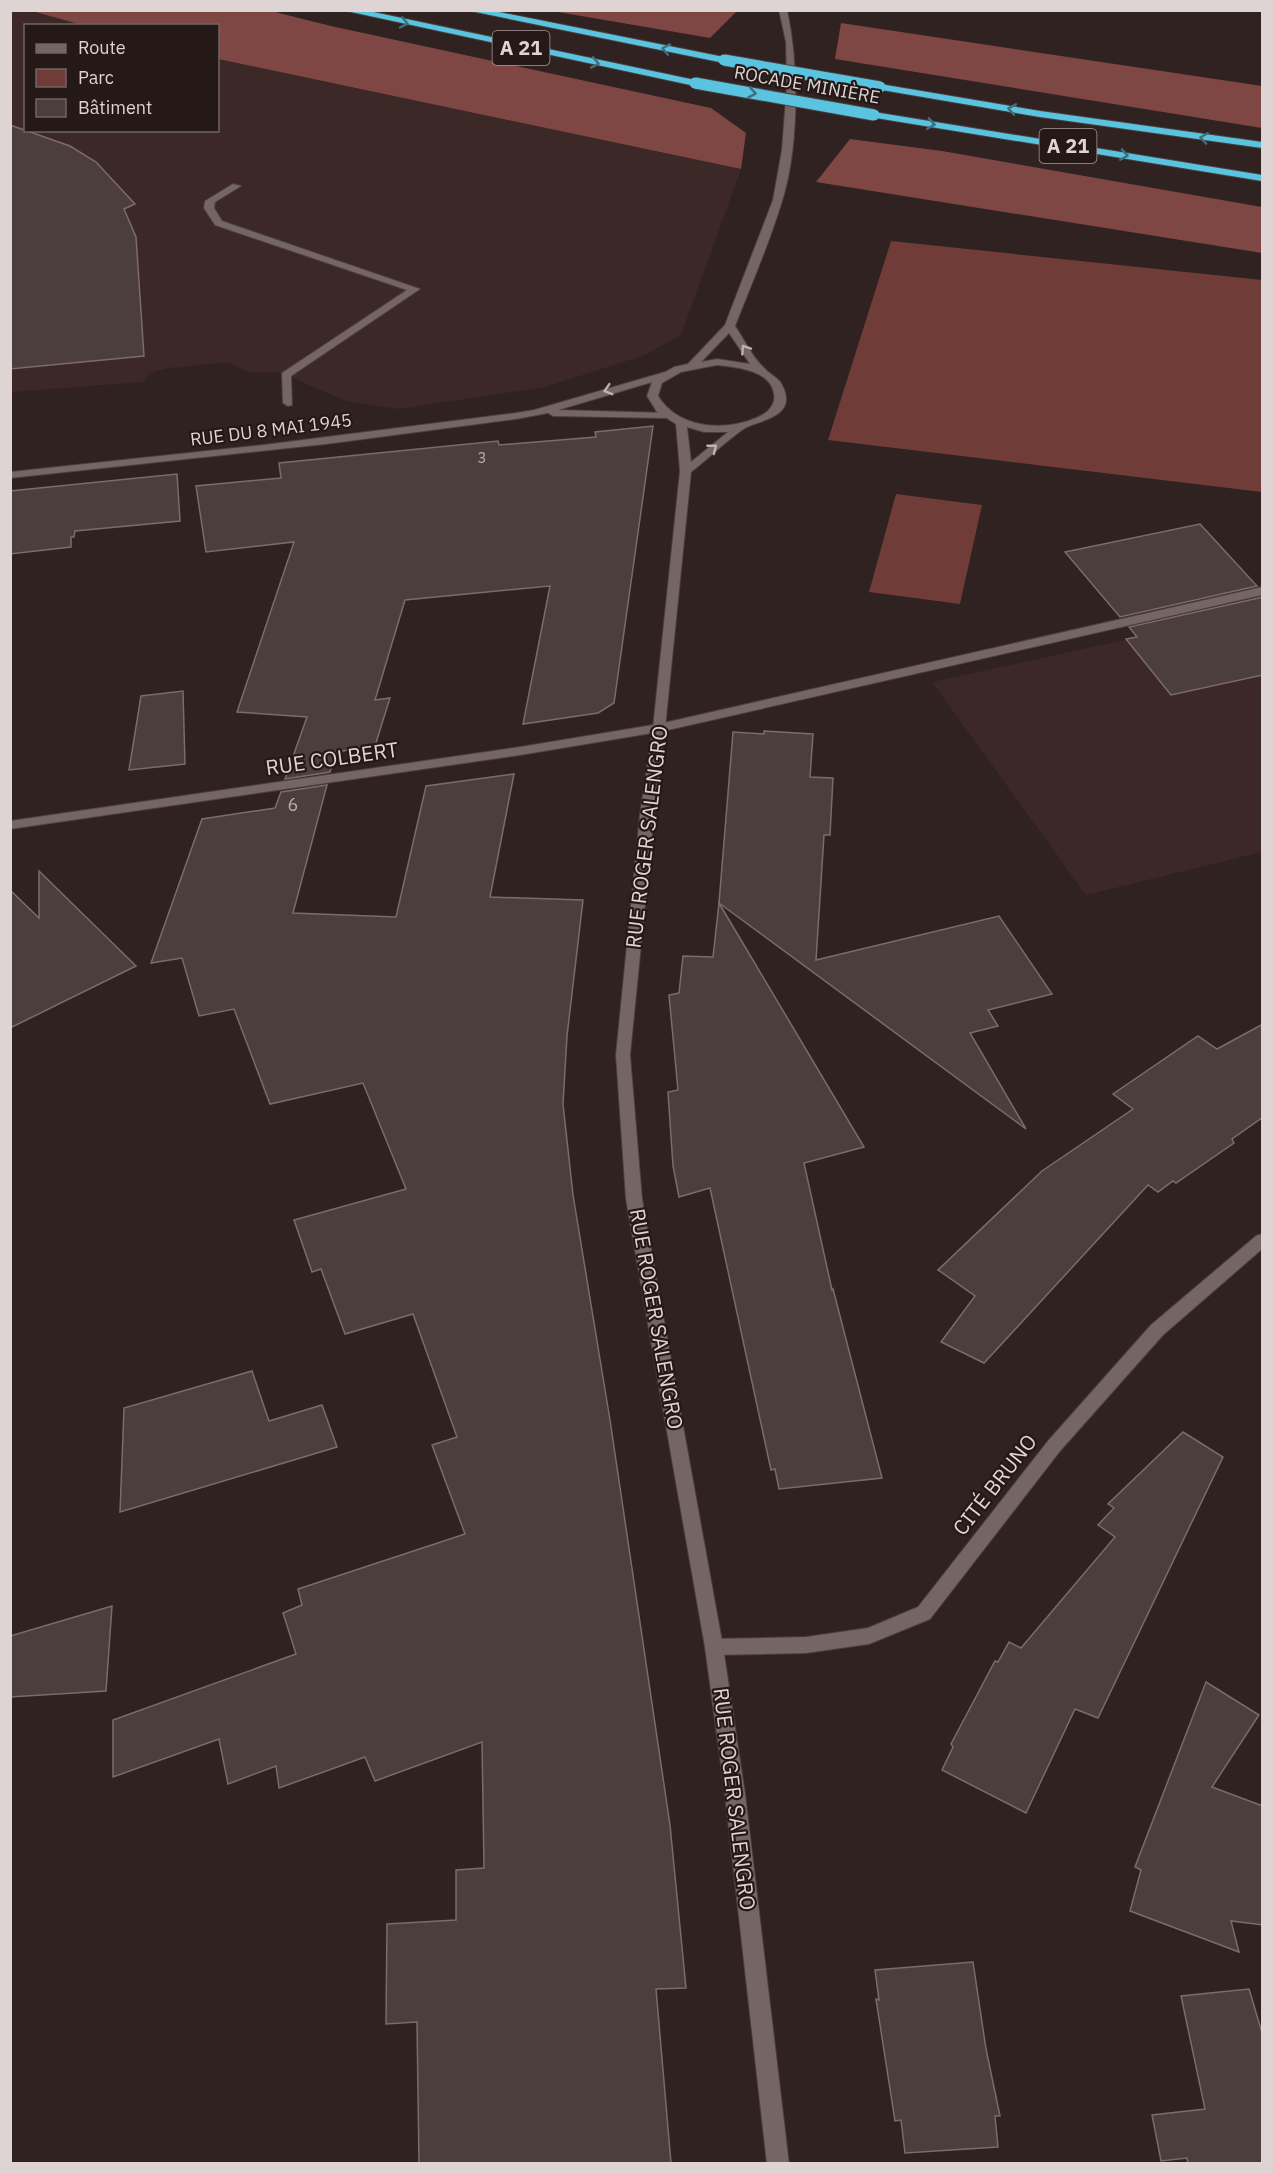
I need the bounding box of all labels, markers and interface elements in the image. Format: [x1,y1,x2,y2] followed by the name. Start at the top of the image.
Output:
[399,16,409,29] one-way arrow
[24,24,219,132] legend
[492,31,550,65] road number: A 21
[78,36,126,59] text: Route
[661,43,671,56] one-way arrow
[590,56,600,69] one-way arrow
[732,60,882,109] street label: ROCADE MINIÈRE
[78,66,114,89] text: Parc
[747,86,757,99] one-way arrow
[78,96,152,119] text: Bâtiment
[1007,103,1016,115] one-way arrow
[927,118,936,130] one-way arrow
[1040,129,1096,163] road number: A 21
[1200,132,1209,144] one-way arrow
[1119,149,1129,161] one-way arrow
[741,344,752,355] one-way arrow
[603,383,614,395] one-way arrow
[189,408,353,451] street label: RUE DU 8 MAI 1945
[706,444,717,455] one-way arrow
[477,448,487,467] house number: 3
[618,724,674,950] street label: RUE ROGER SALENGRO
[264,735,400,781] street label: RUE COLBERT
[288,793,298,816] house number: 6
[624,1206,690,1432] street label: RUE ROGER SALENGRO
[946,1428,1043,1541] street label: CITÉ BRUNO
[707,1686,763,1912] street label: RUE ROGER SALENGRO

